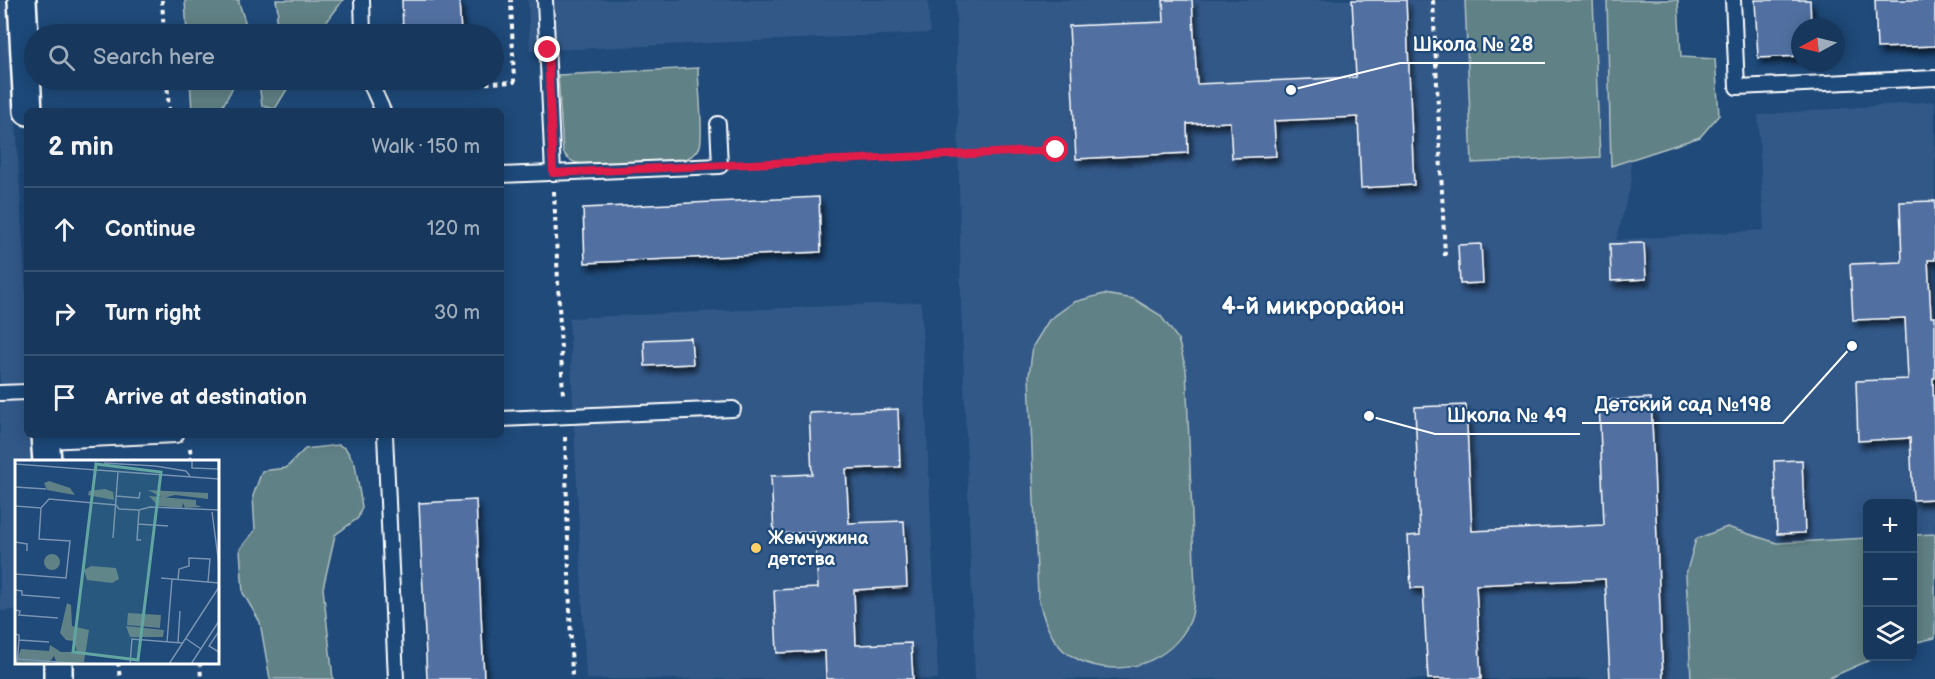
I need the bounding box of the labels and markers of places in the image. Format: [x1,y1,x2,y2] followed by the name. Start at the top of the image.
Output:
[1400,25,1545,63] callout: Школа № 28
[1582,385,1783,423] callout: Детский сад №198
[1435,396,1580,434] callout: Школа № 49
[767,528,869,570] place label: Жемчужина детства
[749,541,763,555] marker: Жемчужина детства

